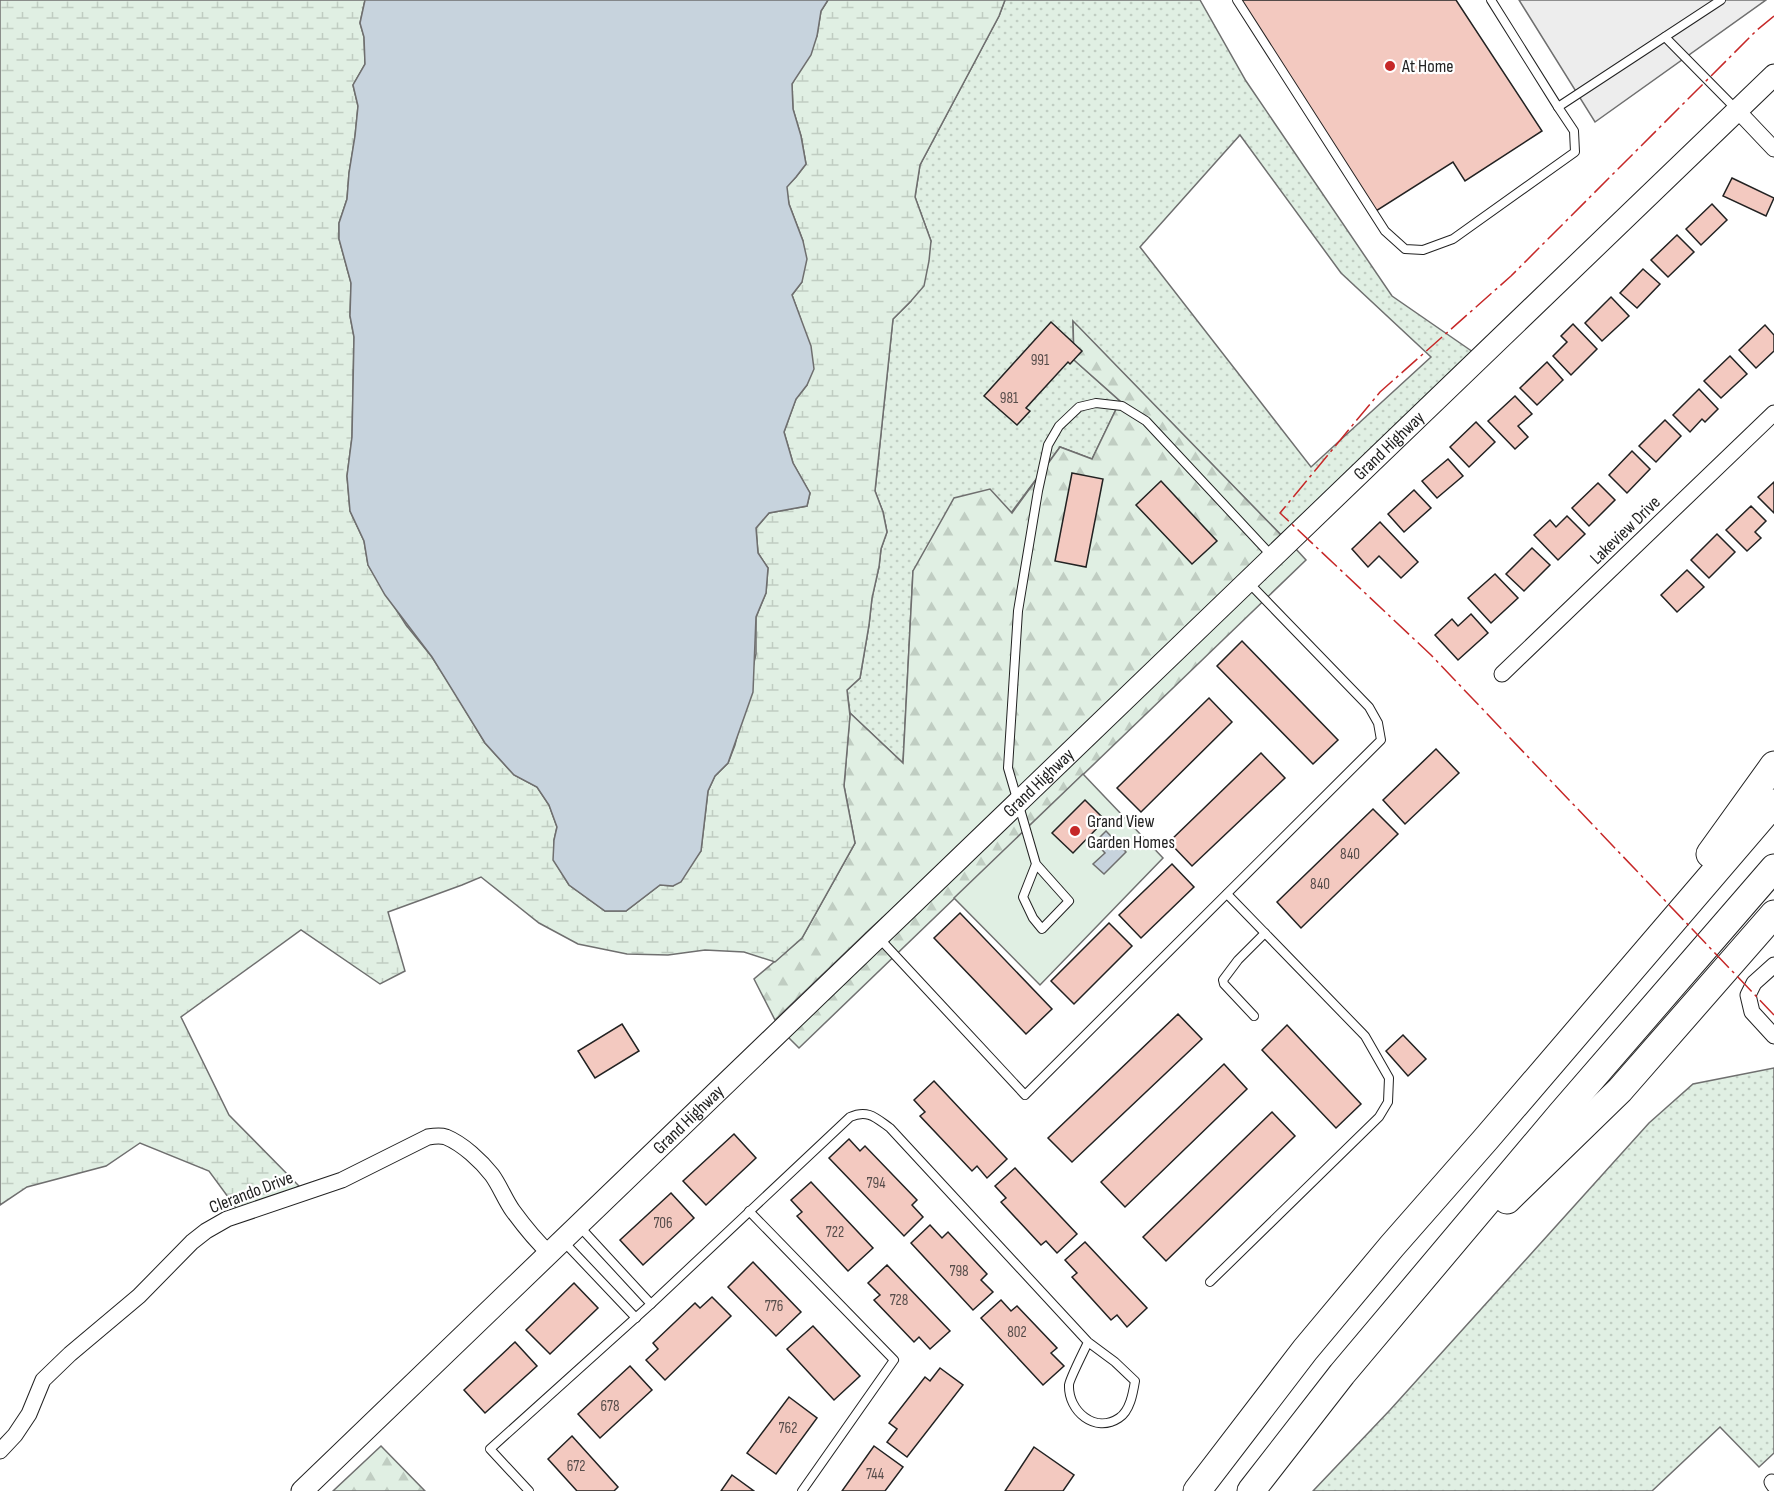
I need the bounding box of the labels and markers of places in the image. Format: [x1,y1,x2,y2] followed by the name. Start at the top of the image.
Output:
[1401,56,1454,77] place label: At Home
[1383,59,1397,73] marker: At Home
[1087,811,1175,853] place label: Grand View Garden Homes
[1068,824,1082,838] marker: Grand View Garden Homes

